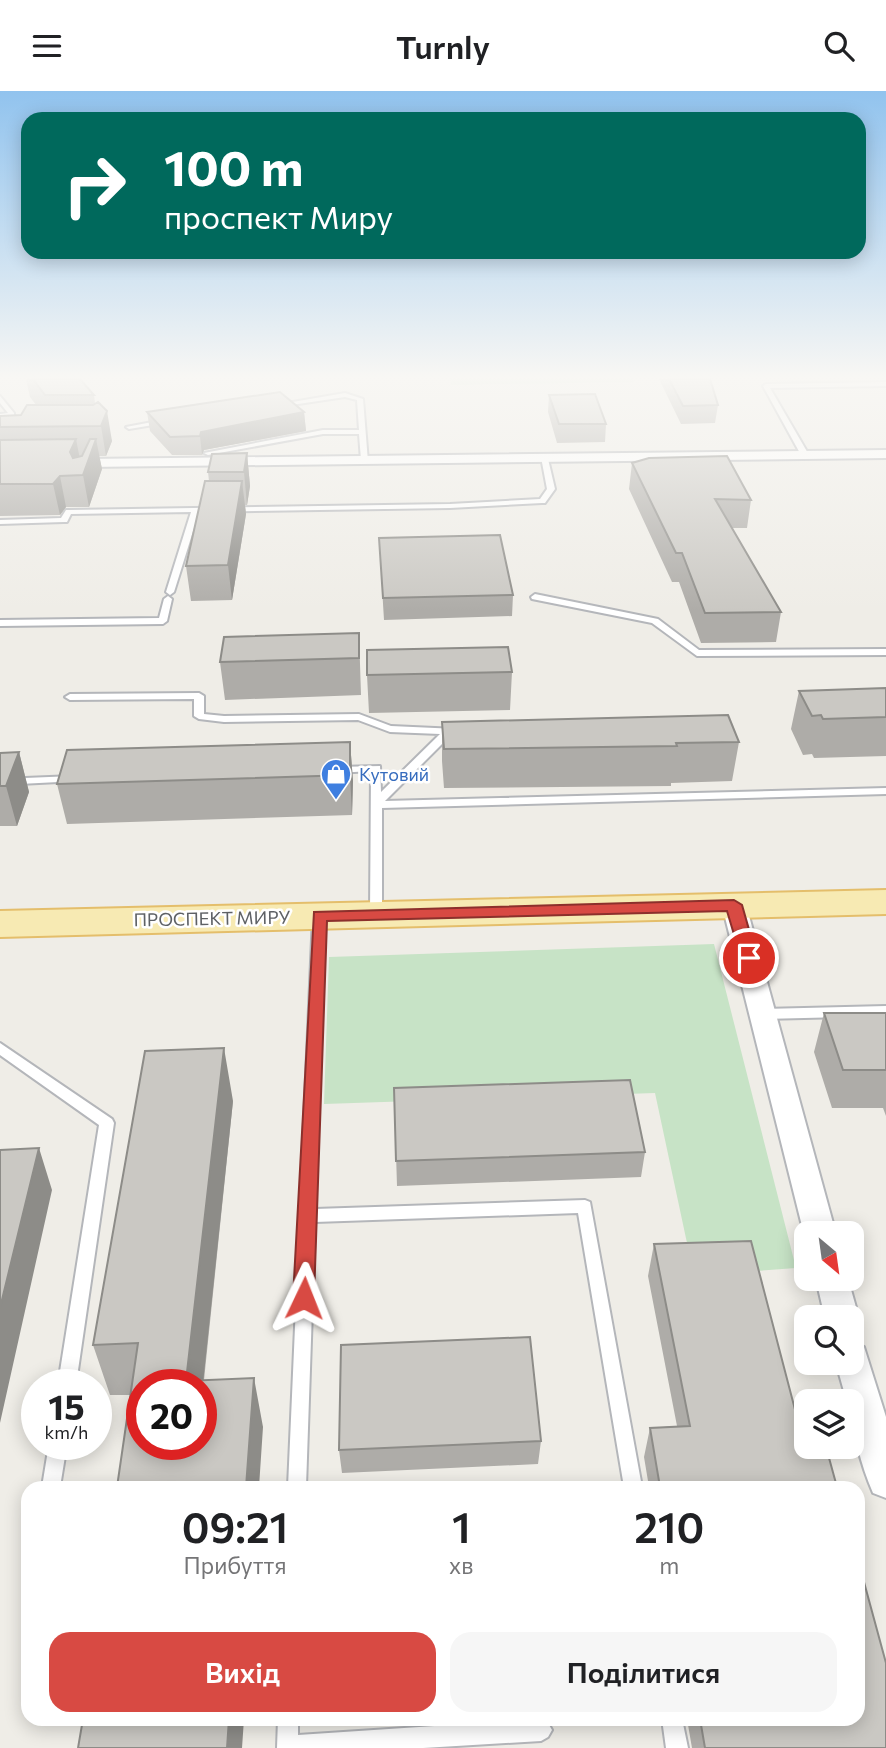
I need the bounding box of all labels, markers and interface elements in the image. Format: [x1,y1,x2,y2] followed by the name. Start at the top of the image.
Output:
[396,26,490,66] text: Turnly
[28,27,66,65] icon: menu
[820,27,858,65] icon: search
[164,136,303,196] text: 100 m
[49,140,140,231] icon: right
[164,196,393,236] text: проспект Миру
[319,757,353,801] shop icon: Кутовий
[359,763,429,785] place label: Кутовий
[133,906,291,930] street label: ПРОСПЕКТ МИРУ
[719,928,779,988] pin
[730,939,768,977] icon: arrive
[794,1221,864,1291] north arrow
[794,1221,864,1459] map controls
[267,1261,341,1335] position arrow
[794,1305,864,1375] button: search
[126,1369,217,1460] speed limit sign: 20
[48,1384,85,1427] text: 15
[794,1389,864,1459] button: layers
[45,1421,88,1443] text: km/h
[182,1500,288,1552] text: 09:21
[452,1500,471,1552] text: 1
[634,1500,704,1552] text: 210
[184,1551,287,1579] text: Прибуття
[449,1551,473,1579] text: хв
[659,1551,679,1579] text: m
[49,1632,436,1712] button: Вихід
[450,1632,837,1712] button: Поділитися

